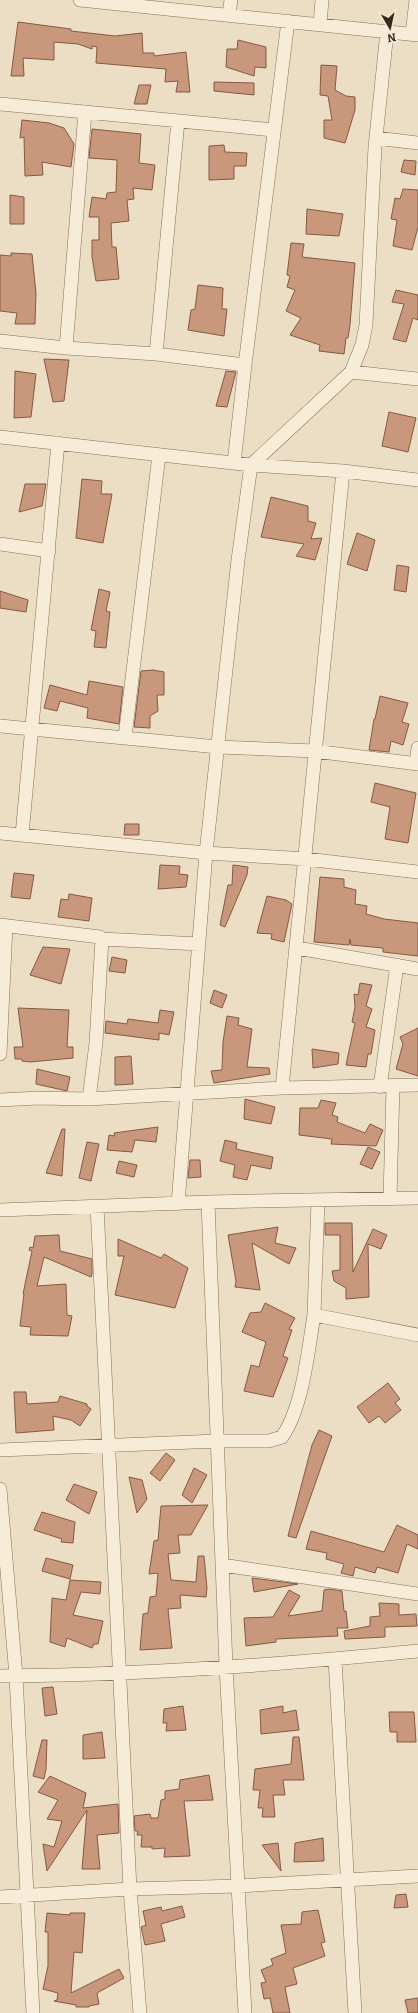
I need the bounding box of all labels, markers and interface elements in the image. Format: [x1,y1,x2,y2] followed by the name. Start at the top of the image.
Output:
[370,8,410,48] north arrow
[386,30,397,45] text: N

